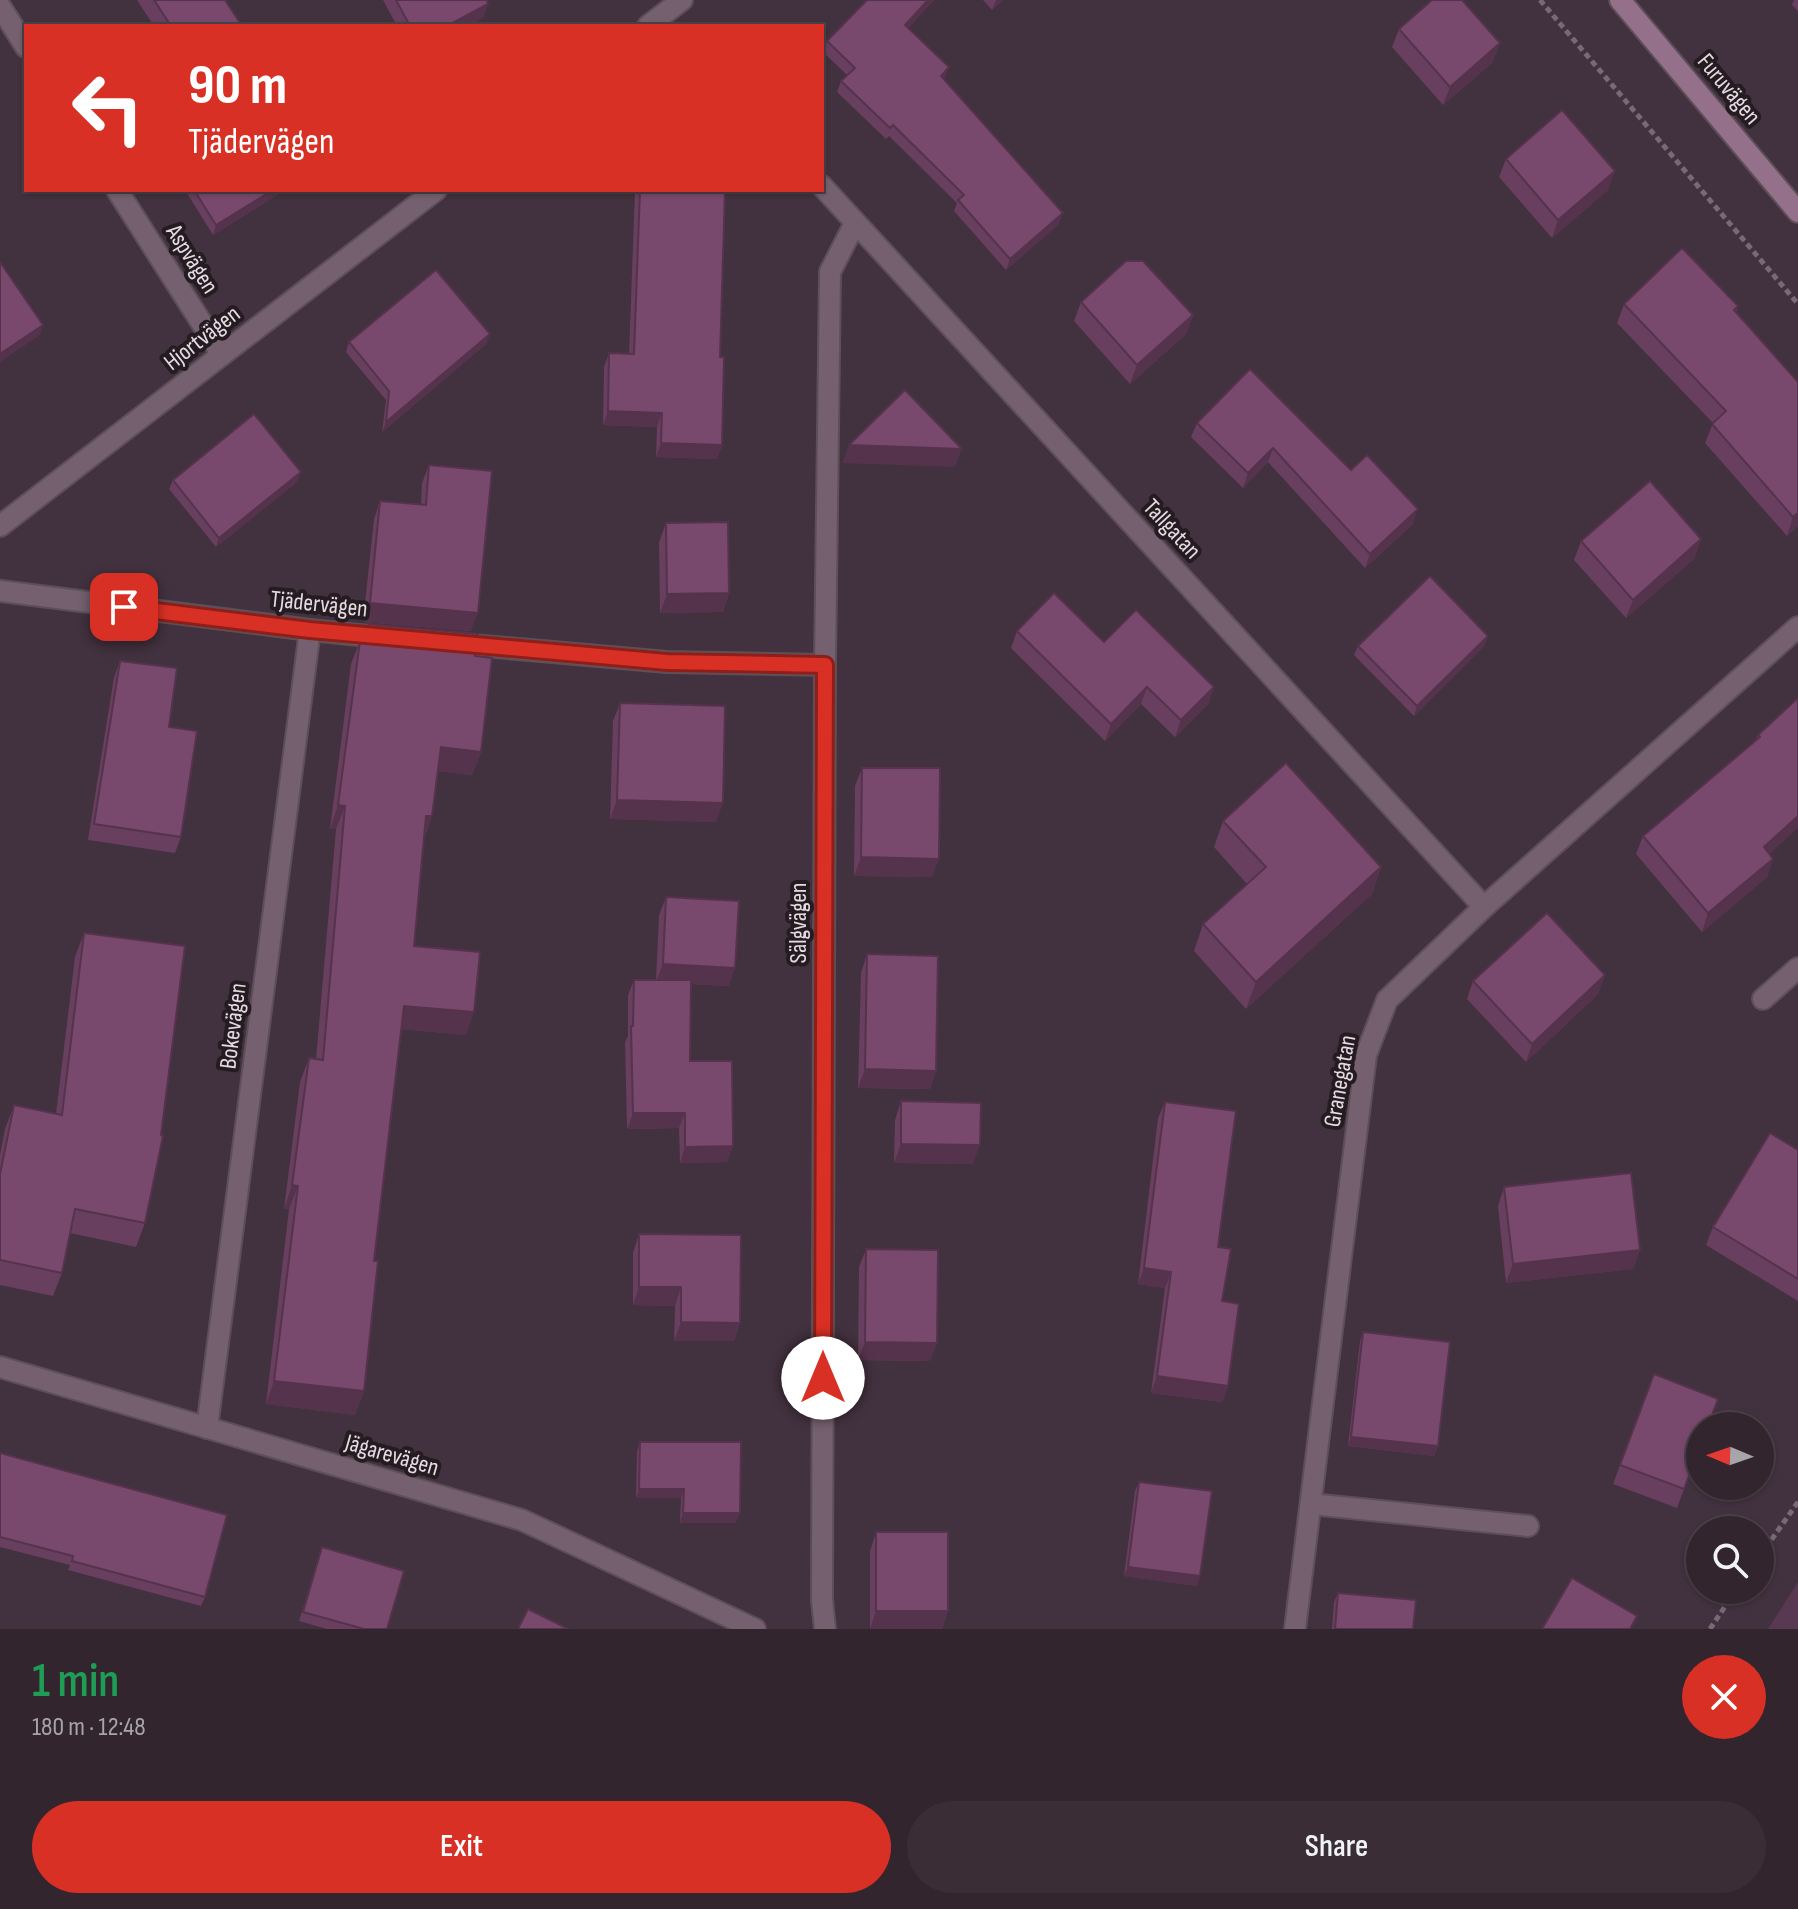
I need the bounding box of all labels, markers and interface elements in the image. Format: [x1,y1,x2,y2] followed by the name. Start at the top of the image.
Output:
[1691,48,1767,130] street label: Furuvägen
[188,53,287,120] text: 90 m
[56,56,160,160] icon: left
[188,121,334,164] text: Tjädervägen
[159,218,225,299] street label: Aspvägen
[158,299,246,377] street label: Hjortvägen
[1137,493,1207,565] street label: Tallgatan
[90,573,158,641] pin
[269,584,369,624] street label: Tjädervägen
[102,585,146,629] icon: arrive
[784,883,813,963] street label: Sälgvägen
[213,981,253,1071] street label: Bokevägen
[1318,1033,1362,1129] street label: Granegatan
[781,1336,865,1420] position arrow
[1686,1412,1774,1500] north arrow
[1686,1412,1774,1604] map controls
[341,1428,442,1482] street label: Jägarevägen
[1686,1516,1774,1604] button: search
[32,1653,119,1710] text: 1 min
[1682,1655,1766,1739] button: close
[32,1712,146,1743] text: 180 m · 12:48
[32,1801,891,1893] button: Exit
[907,1801,1766,1893] button: Share

